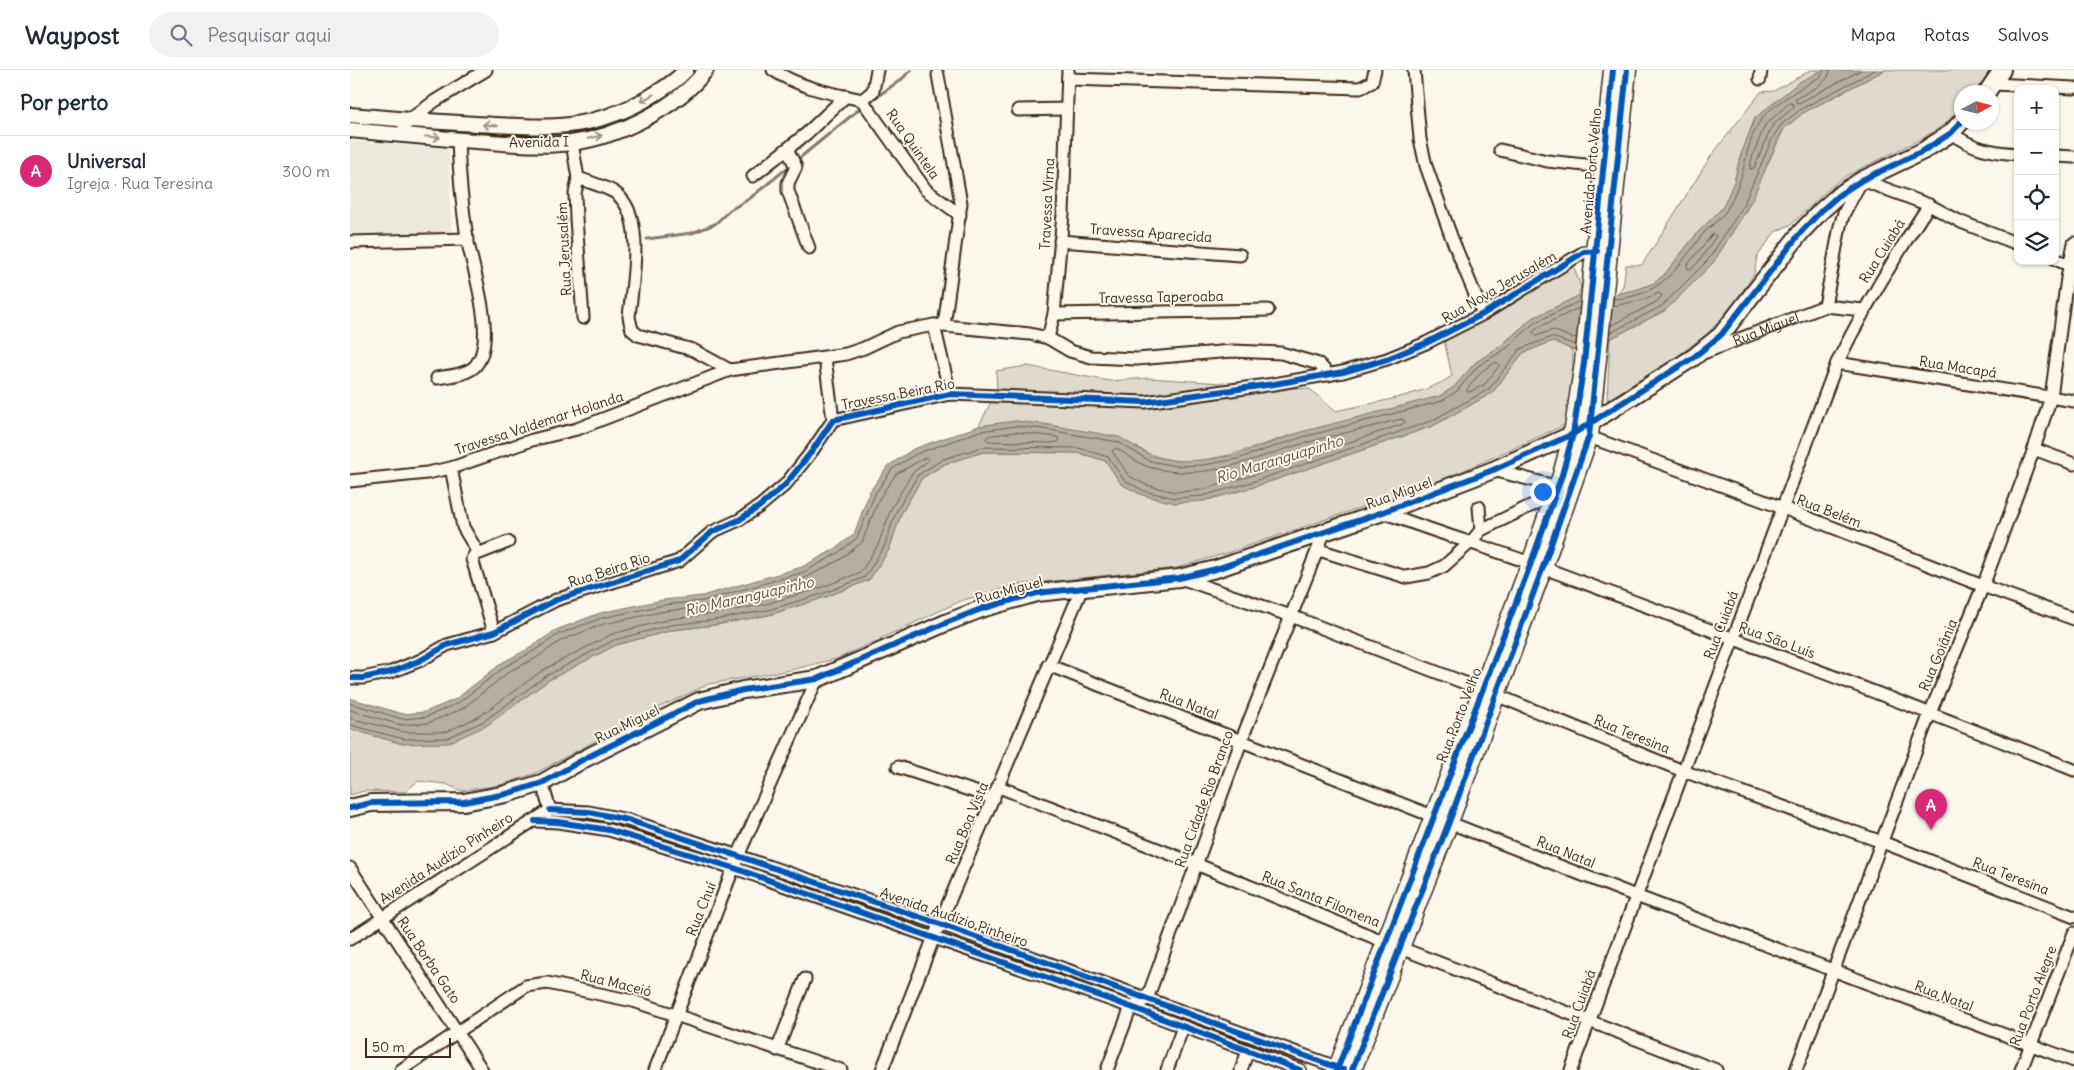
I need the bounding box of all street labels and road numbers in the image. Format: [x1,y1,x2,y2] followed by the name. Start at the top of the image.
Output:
[882,106,944,182] street label: Rua Quintela
[1577,107,1605,235] street label: Avenida Porto Velho
[509,132,569,152] street label: Avenida I
[1036,158,1058,250] street label: Travessa Virna
[553,202,575,296] street label: Rua Jerusalém
[1855,216,1909,286] street label: Rua Cuiabá
[1089,220,1213,246] street label: Travessa Aparecida
[1438,247,1560,327] street label: Rua Nova Jerusalém
[1098,287,1224,307] street label: Travessa Taperoaba
[1730,308,1801,350] street label: Rua Miguel
[1918,352,1998,382] street label: Rua Macapá
[840,374,956,414] street label: Travessa Beira Rio
[453,387,625,459] street label: Travessa Valdemar Holanda
[1363,473,1435,513] street label: Rua Miguel
[1794,490,1864,532] street label: Rua Belém
[566,548,652,592] street label: Rua Beira Rio
[973,572,1045,608] street label: Rua Miguel
[1700,588,1742,662] street label: Rua Cuiabá
[1915,616,1961,694] street label: Rua Goiânia
[1736,618,1818,662] street label: Rua São Luís
[1433,665,1485,765] street label: Rua Porto Velho
[1157,685,1221,723] street label: Rua Natal
[592,701,662,747] street label: Rua Miguel
[1591,711,1673,757] street label: Rua Teresina
[1171,728,1237,870] street label: Rua Cidade Rio Branco
[942,779,992,867] street label: Rua Boa Vista
[376,808,516,908] street label: Avenida Audízio Pinheiro
[1534,832,1598,872] street label: Rua Natal
[1970,853,2052,899] street label: Rua Teresina
[1259,867,1383,931] street label: Rua Santa Filomena
[682,879,720,939] street label: Rua Chuí
[878,883,1031,951] street label: Avenida Audízio Pinheiro
[393,913,465,1007] street label: Rua Borba Gato
[2006,943,2060,1049] street label: Rua Porto Alegre
[578,965,654,1001] street label: Rua Maceió
[1558,967,1600,1041] street label: Rua Cuiabá
[1912,977,1976,1015] street label: Rua Natal

